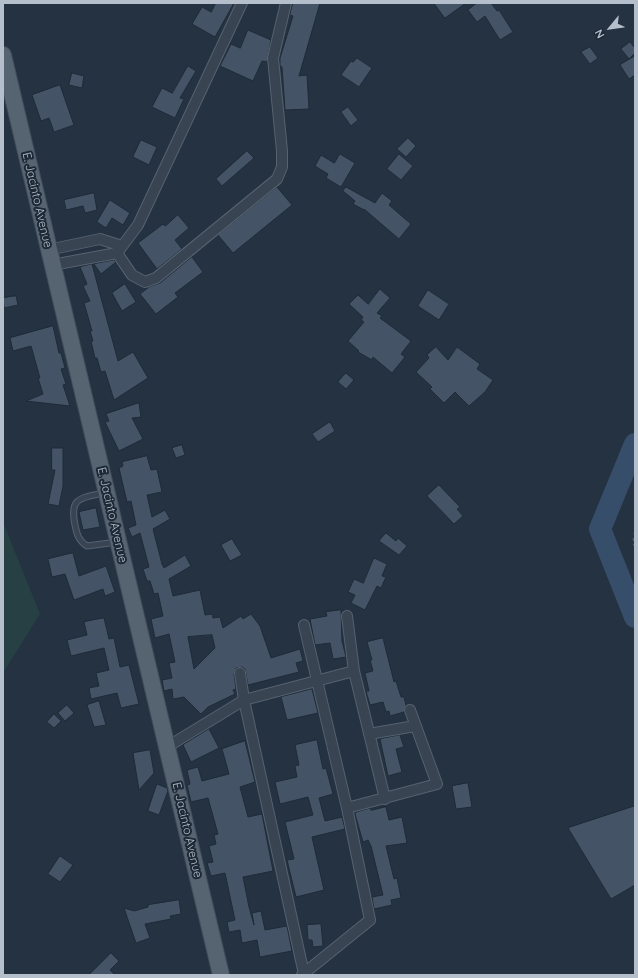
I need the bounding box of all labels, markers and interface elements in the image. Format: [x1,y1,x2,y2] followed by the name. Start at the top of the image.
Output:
[590,8,630,48] north arrow
[591,27,608,41] text: N
[19,151,55,249] street label: E. Jacinto Avenue
[94,466,130,564] street label: E. Jacinto Avenue
[169,781,205,879] street label: E. Jacinto Avenue

